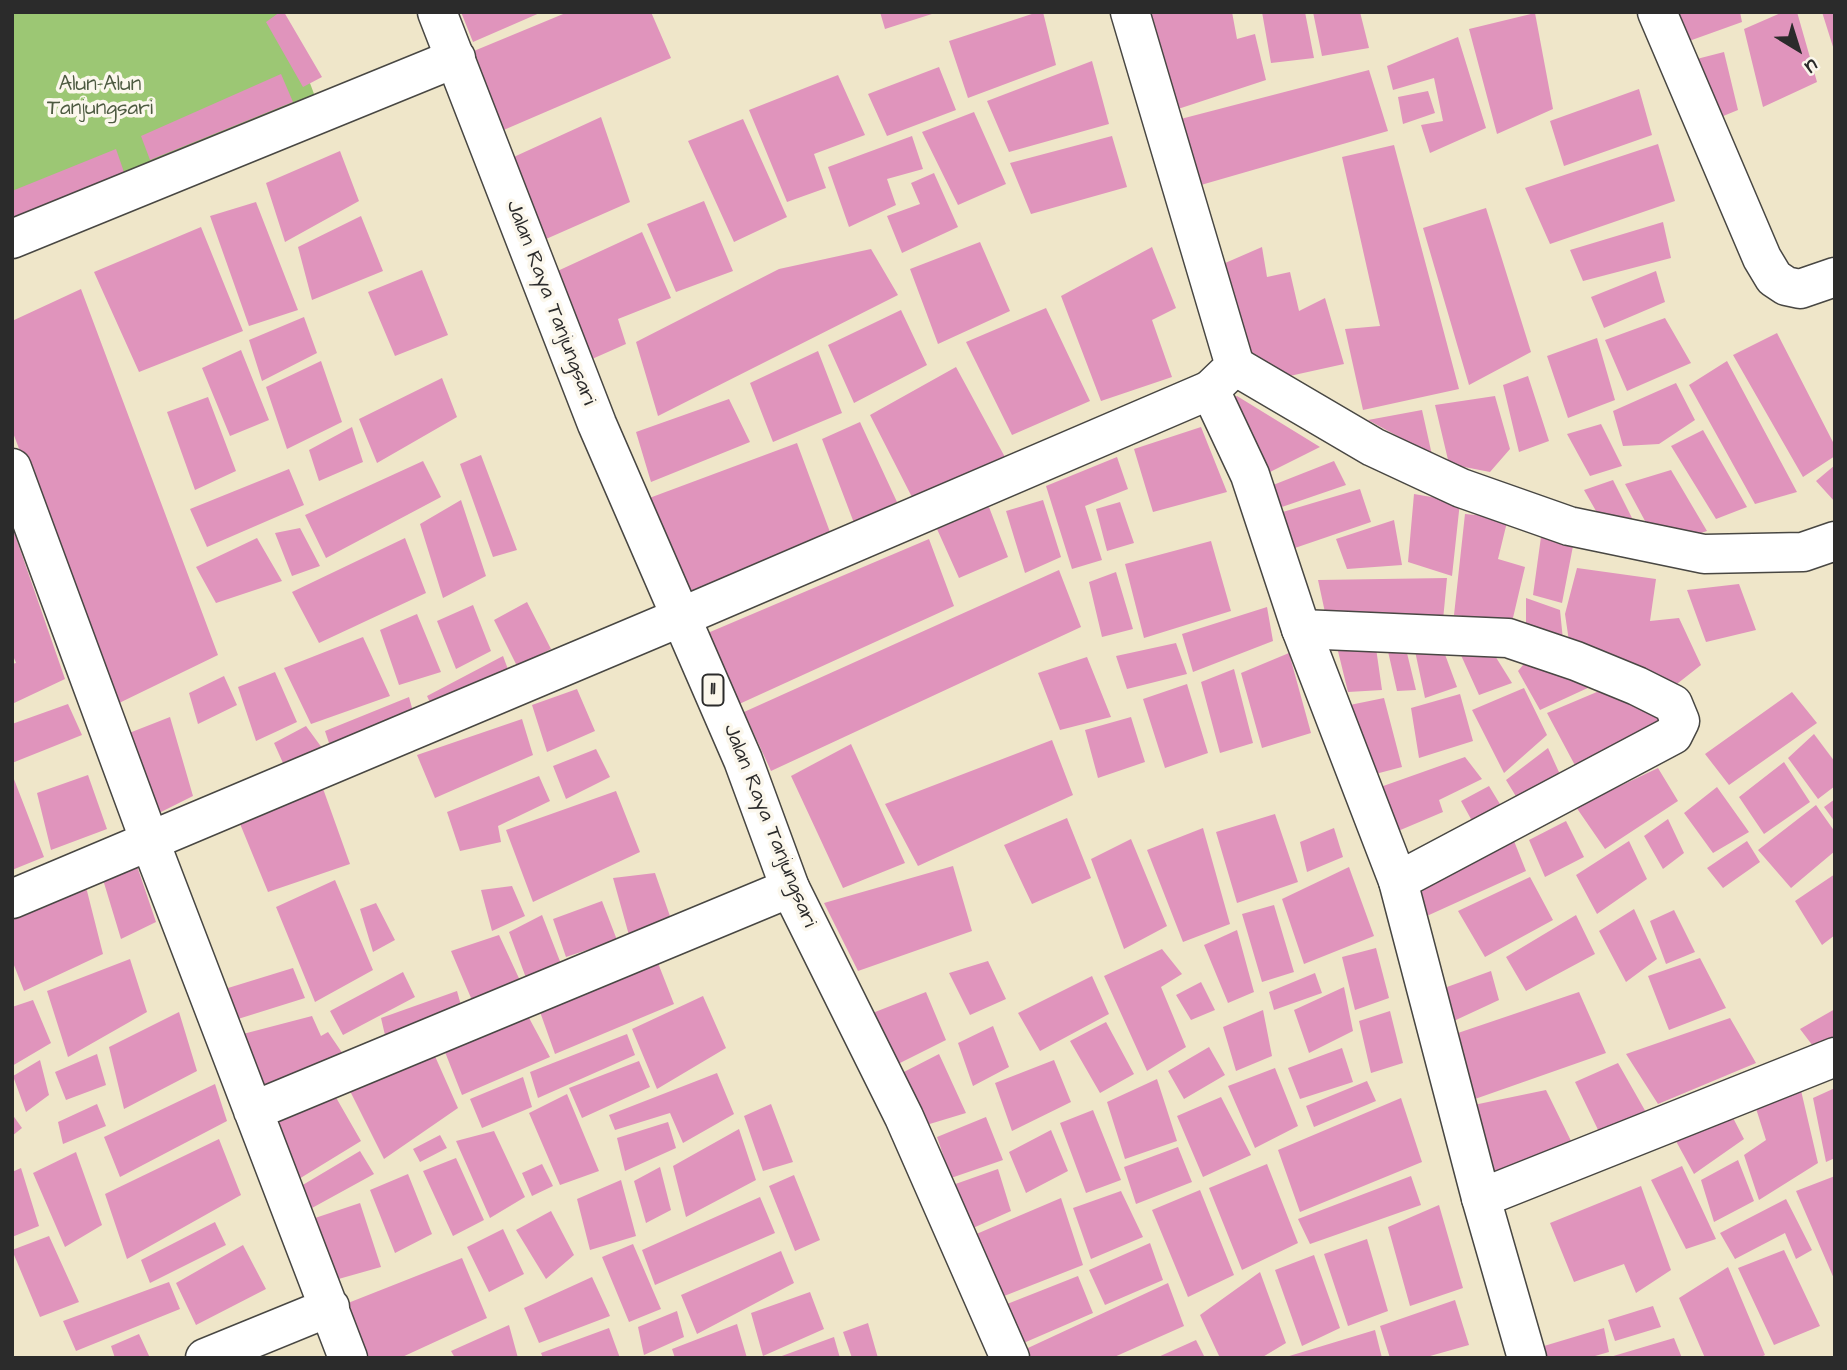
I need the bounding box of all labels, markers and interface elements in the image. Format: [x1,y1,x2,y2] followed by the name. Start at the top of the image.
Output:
[1763,14,1833,84] north arrow
[1799,52,1824,80] text: U
[47,73,153,123] park label: Alun-Alun Tanjungsari
[499,197,601,409] street label: Jalan Raya Tanjungsari
[702,674,724,706] road number: 11
[717,721,821,931] street label: Jalan Raya Tanjungsari

